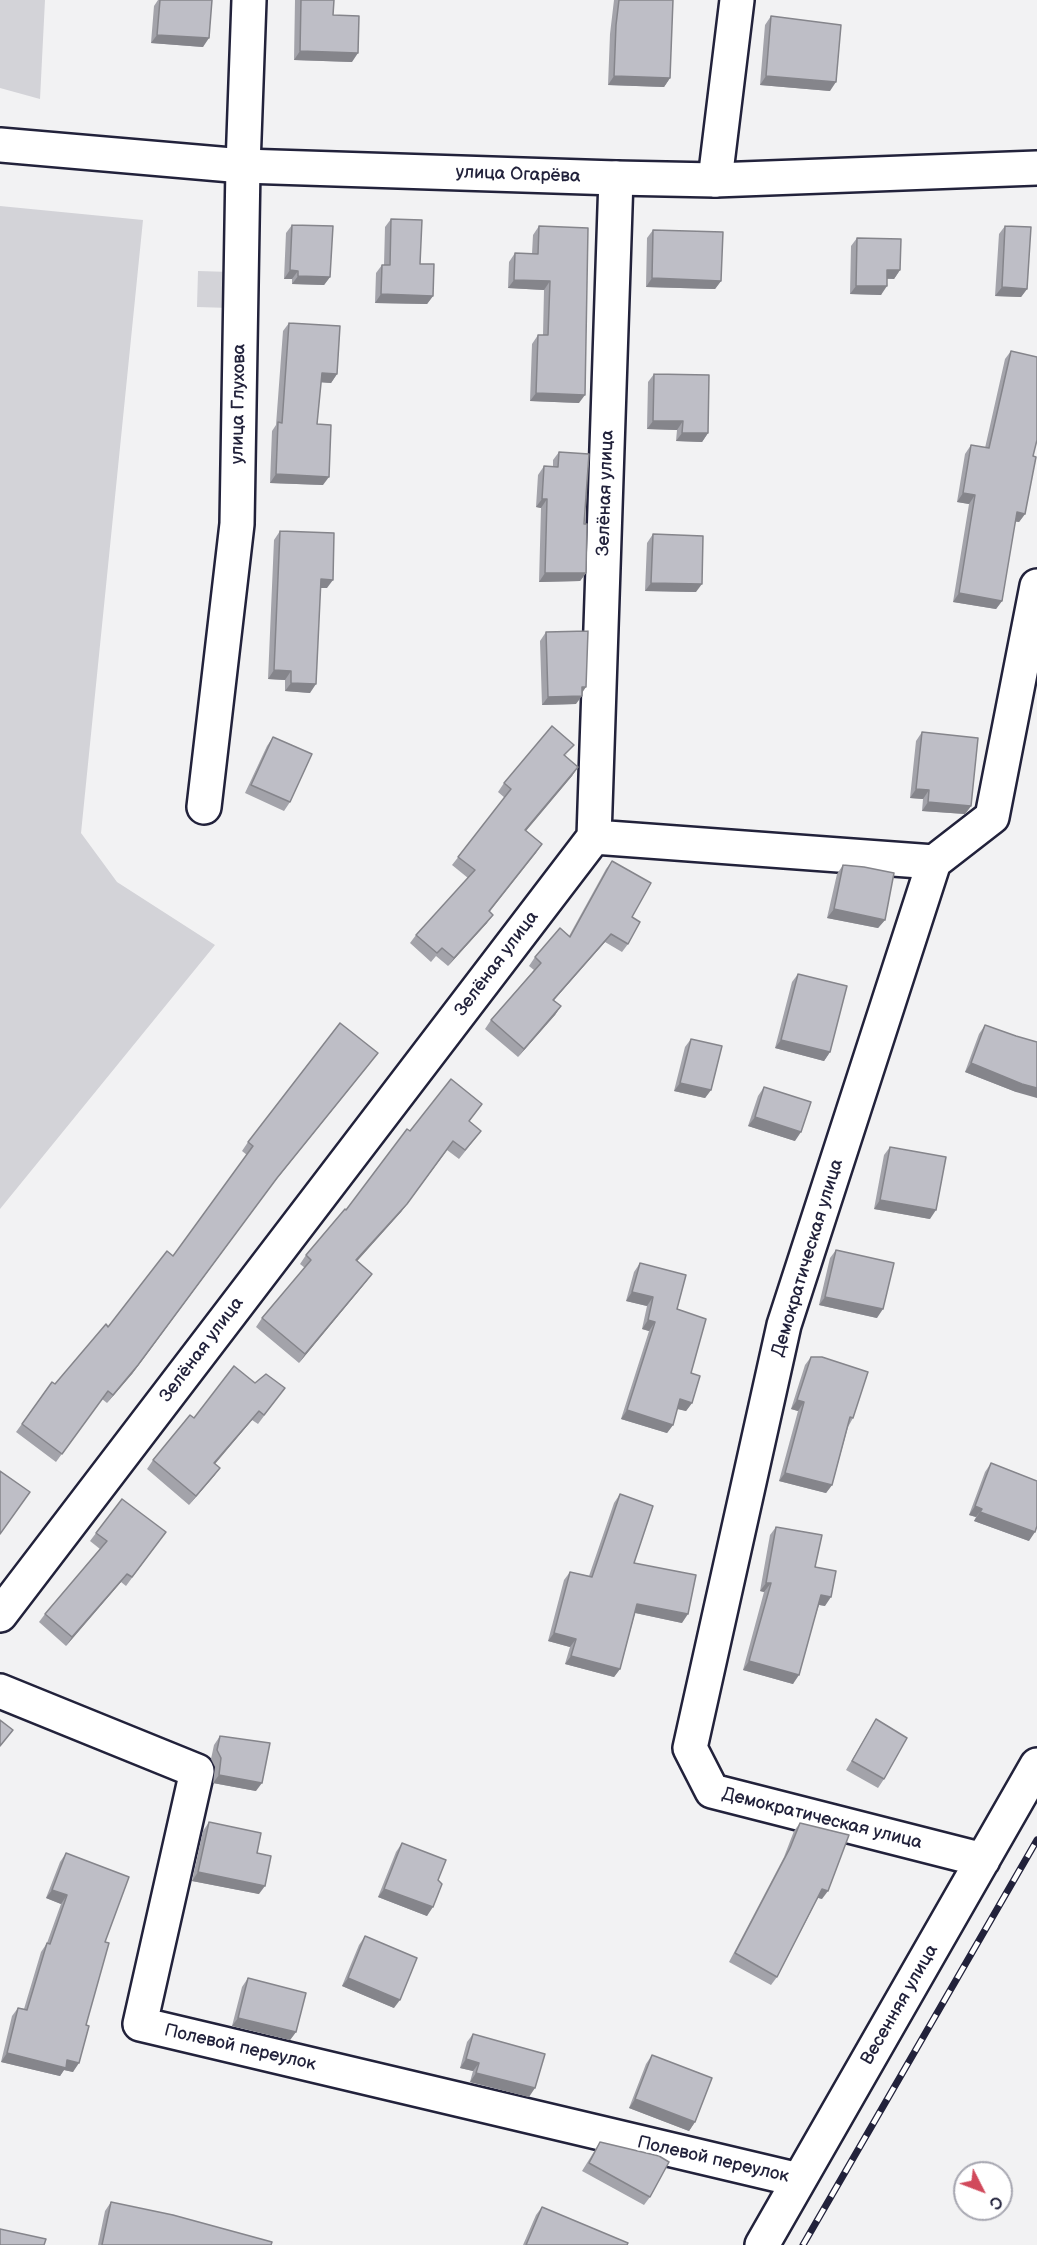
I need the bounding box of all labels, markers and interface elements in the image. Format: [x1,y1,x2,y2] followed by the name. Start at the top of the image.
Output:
[455,162,581,188] street label: улица Огарёва
[227,344,251,464] street label: улица Глухова
[593,430,619,556] street label: Зелёная улица
[450,907,544,1021] street label: Зелёная улица
[768,1157,848,1359] street label: Демократическая улица
[155,1293,249,1407] street label: Зелёная улица
[720,1784,924,1854] street label: Демократическая улица
[857,1941,943,2069] street label: Весенняя улица
[162,2020,318,2076] street label: Полевой переулок
[635,2132,791,2188] street label: Полевой переулок
[953,2161,1013,2221] north arrow
[984,2192,1006,2213] text: С

